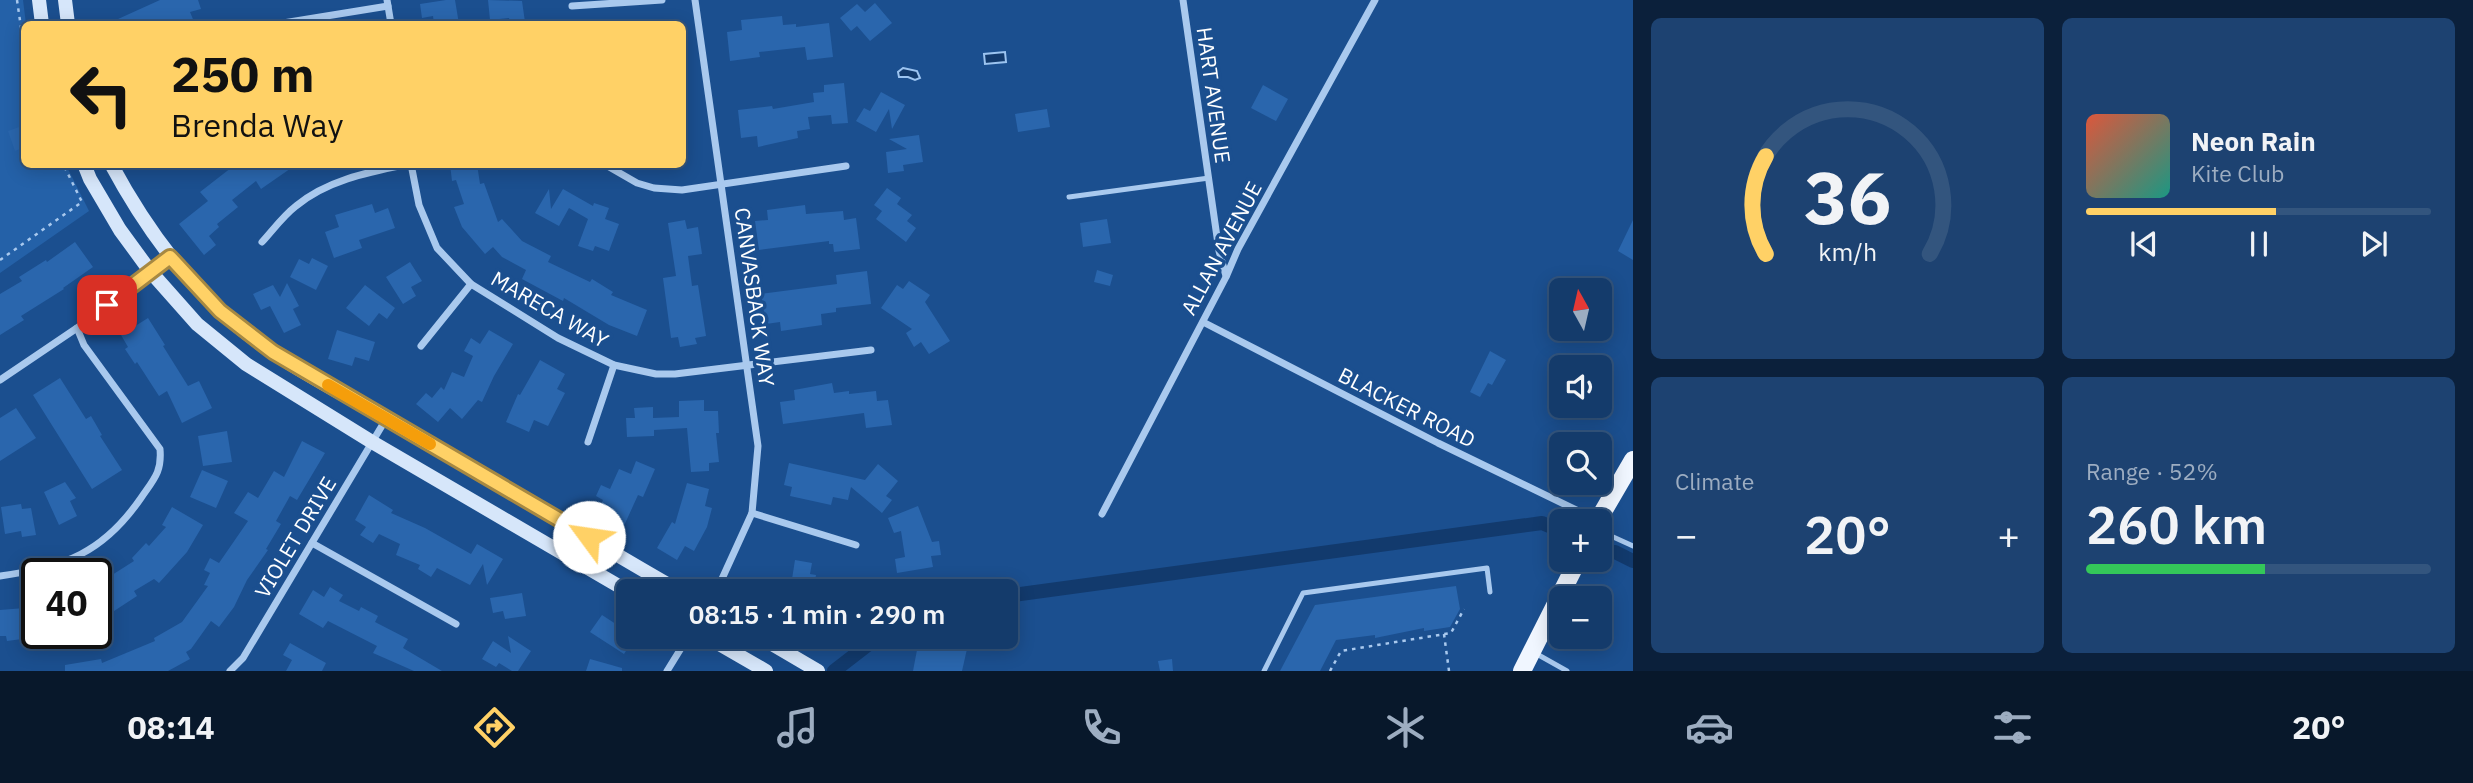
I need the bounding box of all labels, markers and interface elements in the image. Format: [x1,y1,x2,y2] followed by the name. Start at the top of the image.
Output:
[1191,25,1237,165] street label: HART AVENUE
[171,42,315,105] text: 250 m
[56,49,147,140] icon: left
[171,104,344,146] text: Brenda Way
[2191,124,2316,158] text: Neon Rain
[1804,150,1891,245] text: 36
[2191,158,2284,188] text: Kite Club
[1174,176,1268,320] street label: ALLAN AVENUE
[729,206,781,389] street label: CANVASBACK WAY
[2125,225,2163,263] icon: previous
[2240,225,2278,263] icon: pause
[2355,225,2393,263] icon: next
[1818,235,1877,268] text: km/h
[486,264,614,354] street label: MARECA WAY
[77,275,137,335] pin
[1549,278,1612,341] north arrow
[1549,278,1612,649] map controls
[88,286,126,324] icon: arrive
[1549,355,1612,418] button: sound
[1334,360,1480,454] street label: BLACKER ROAD
[1549,432,1612,495] button: search
[2086,456,2218,486] text: Range · 52%
[1675,466,1754,496] text: Climate
[248,471,342,603] street label: VIOLET DRIVE
[2086,491,2267,558] text: 260 km
[552,500,626,574] position arrow
[1804,501,1891,568] text: 20°
[1549,509,1612,572] button: +
[1675,510,1698,559] text: −
[1997,510,2020,559] text: +
[21,558,112,649] speed limit sign: 40
[1549,586,1612,649] button: −
[689,597,945,631] text: 08:15 · 1 min · 290 m
[470,703,519,752] icon: directions
[773,703,822,752] icon: music
[1077,703,1126,752] icon: phone
[1381,703,1430,752] icon: climate
[1685,703,1734,752] icon: car
[1988,703,2037,752] icon: filters
[127,706,215,748] text: 08:14
[2292,706,2346,748] text: 20°

